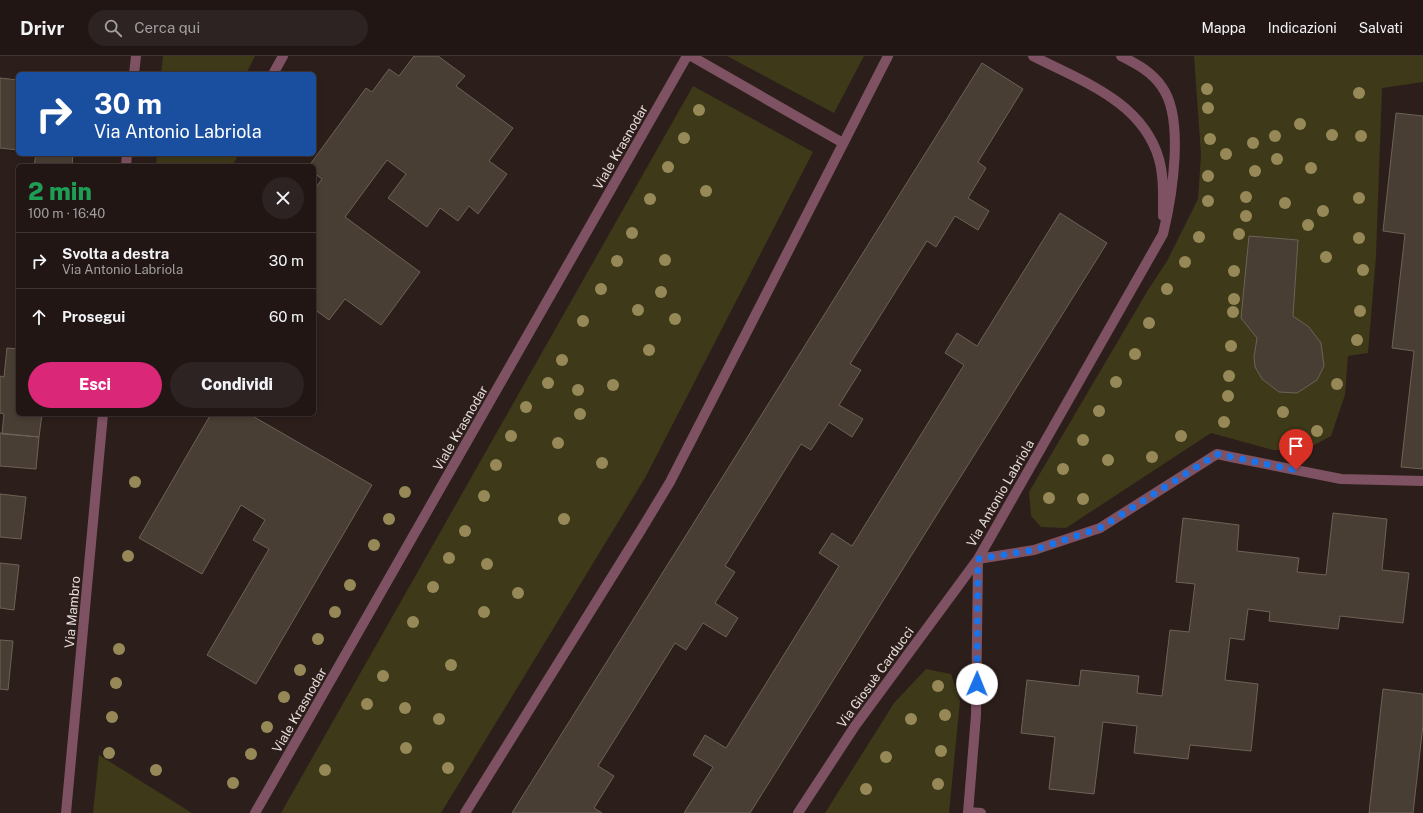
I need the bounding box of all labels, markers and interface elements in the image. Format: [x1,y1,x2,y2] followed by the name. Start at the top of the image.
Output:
[88,10,368,46] search box
[20,17,64,39] text: Drivr
[102,17,124,39] icon: search
[134,19,200,36] text: Cerca qui
[1201,20,1246,36] text: Mappa
[1268,20,1337,36] text: Indicazioni
[1359,20,1403,36] text: Salvati
[94,87,162,120] text: 30 m
[28,88,80,140] icon: right
[590,102,651,192] street label: Viale Krasnodar
[94,121,262,142] text: Via Antonio Labriola
[28,177,92,205] text: 2 min
[262,177,304,219] button: close
[28,206,105,221] text: 100 m · 16:40
[62,245,169,262] text: Svolta a destra
[28,250,50,272] icon: right
[269,252,304,269] text: 30 m
[62,262,183,277] text: Via Antonio Labriola
[28,306,50,328] icon: ahead
[62,308,125,325] text: Prosegui
[269,308,304,325] text: 60 m
[28,362,162,408] button: Esci
[170,362,304,408] button: Condividi
[430,383,491,473] street label: Viale Krasnodar
[1279,429,1313,470] pin
[1285,435,1307,457] icon: arrive
[964,437,1037,549] street label: Via Antonio Labriola
[62,575,83,649] street label: Via Mambro
[834,624,917,730] street label: Via Giosuè Carducci
[956,663,998,705] position arrow
[269,665,330,755] street label: Viale Krasnodar

